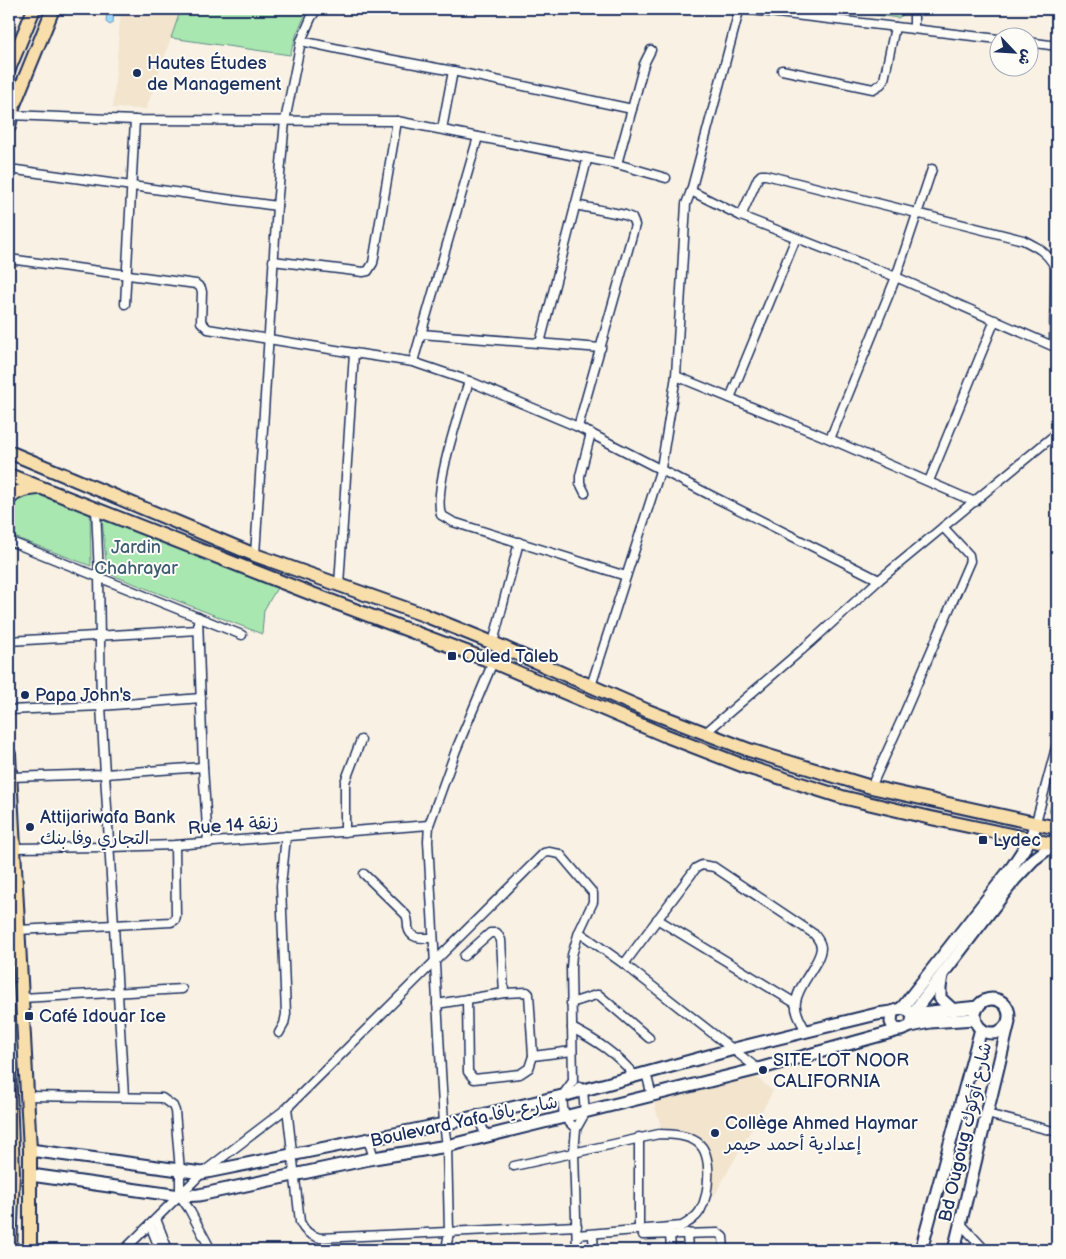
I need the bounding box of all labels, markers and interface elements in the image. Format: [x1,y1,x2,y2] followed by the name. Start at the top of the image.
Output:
[988,28,1038,78] north arrow
[1014,47,1036,68] text: ش
[147,51,282,95] place label: Hautes Études de Management
[131,67,143,79] marker: Hautes Études de Management
[94,537,178,579] park label: Jardin Chahrayar
[462,646,559,667] place label: Ouled Taleb
[446,650,458,662] marker: Ouled Taleb
[35,685,131,706] place label: Papa John's
[19,689,31,701] marker: Papa John's
[40,807,175,851] place label: Attijariwafa Bank التجاري وفا بنك
[187,812,279,839] street label: Rue 14 زنقة
[24,821,36,833] marker: Attijariwafa Bank التجاري وفا بنك
[993,830,1041,851] place label: Lydec
[977,834,989,846] marker: Lydec
[39,1006,166,1027] place label: Café Idouar Ice
[23,1010,35,1022] marker: Café Idouar Ice
[935,1040,997,1224] street label: Bd Ougoug شارع أوكوك
[773,1050,909,1092] place label: SITE LOT NOOR CALIFORNIA
[757,1064,769,1076] marker: SITE LOT NOOR CALIFORNIA
[368,1091,560,1153] street label: Boulevard Yafa شارع يافا
[723,1113,918,1155] place label: Collège Ahmed Haymar إعدادية أحمد حيمر
[709,1127,721,1139] marker: Collège Ahmed Haymar إعدادية أحمد حيمر

